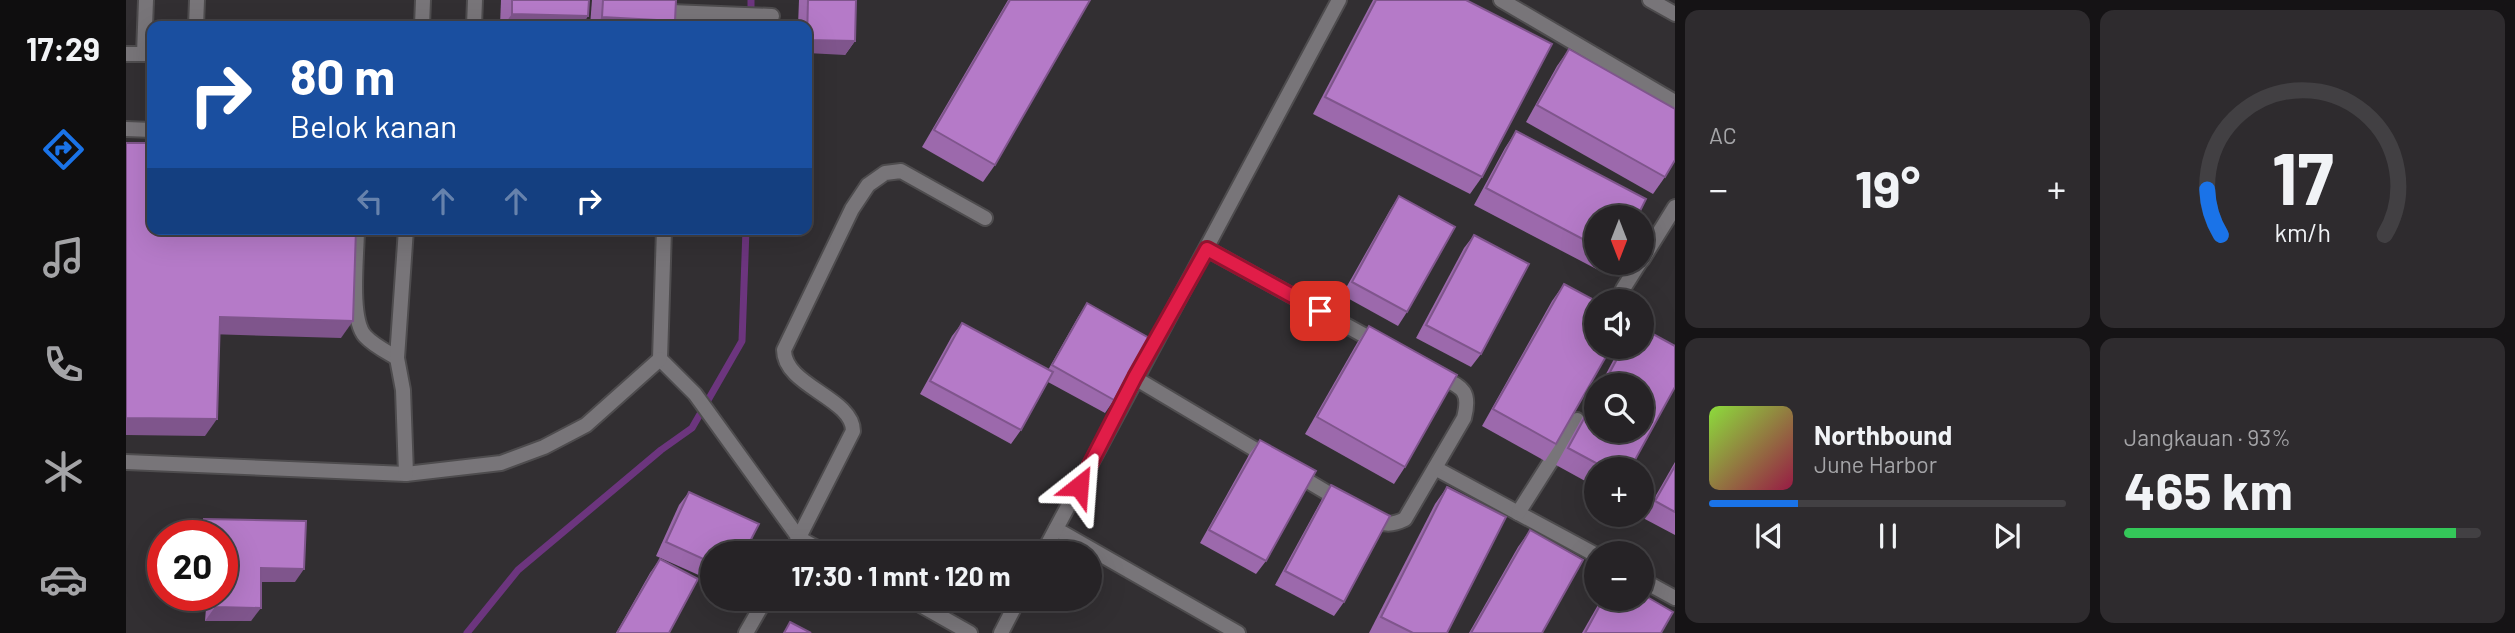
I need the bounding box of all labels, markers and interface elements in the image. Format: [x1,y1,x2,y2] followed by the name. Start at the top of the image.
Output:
[26,29,100,67] text: 17:29
[290,46,395,105] text: 80 m
[175,49,266,140] icon: right
[290,106,457,144] text: Belok kanan
[1709,121,1737,149] text: AC
[39,125,88,174] icon: directions
[2272,132,2333,220] text: 17
[1855,156,1920,218] text: 19°
[1709,165,1728,211] text: −
[2047,165,2066,211] text: +
[351,182,389,220] icon: left
[424,182,462,220] icon: ahead
[497,182,535,220] icon: ahead
[570,182,608,220] icon: right
[1584,205,1654,275] north arrow
[1584,205,1654,611] map controls
[2274,217,2331,247] text: km/h
[39,233,88,282] icon: music
[1290,281,1350,341] pin
[1584,289,1654,359] button: sound
[1301,292,1339,330] icon: arrive
[39,340,88,389] icon: phone
[1584,373,1654,443] button: search
[1814,419,1952,450] text: Northbound
[2124,423,2291,451] text: Jangkauan · 93%
[39,447,88,496] icon: climate
[1042,449,1116,523] position arrow
[1814,450,1937,478] text: June Harbor
[1584,457,1654,527] button: +
[2124,458,2293,520] text: 465 km
[1750,517,1788,555] icon: previous
[1869,517,1907,555] icon: pause
[1988,517,2026,555] icon: next
[147,520,238,611] speed limit sign: 20
[1584,541,1654,611] button: −
[39,555,88,604] icon: car
[791,560,1011,591] text: 17:30 · 1 mnt · 120 m

